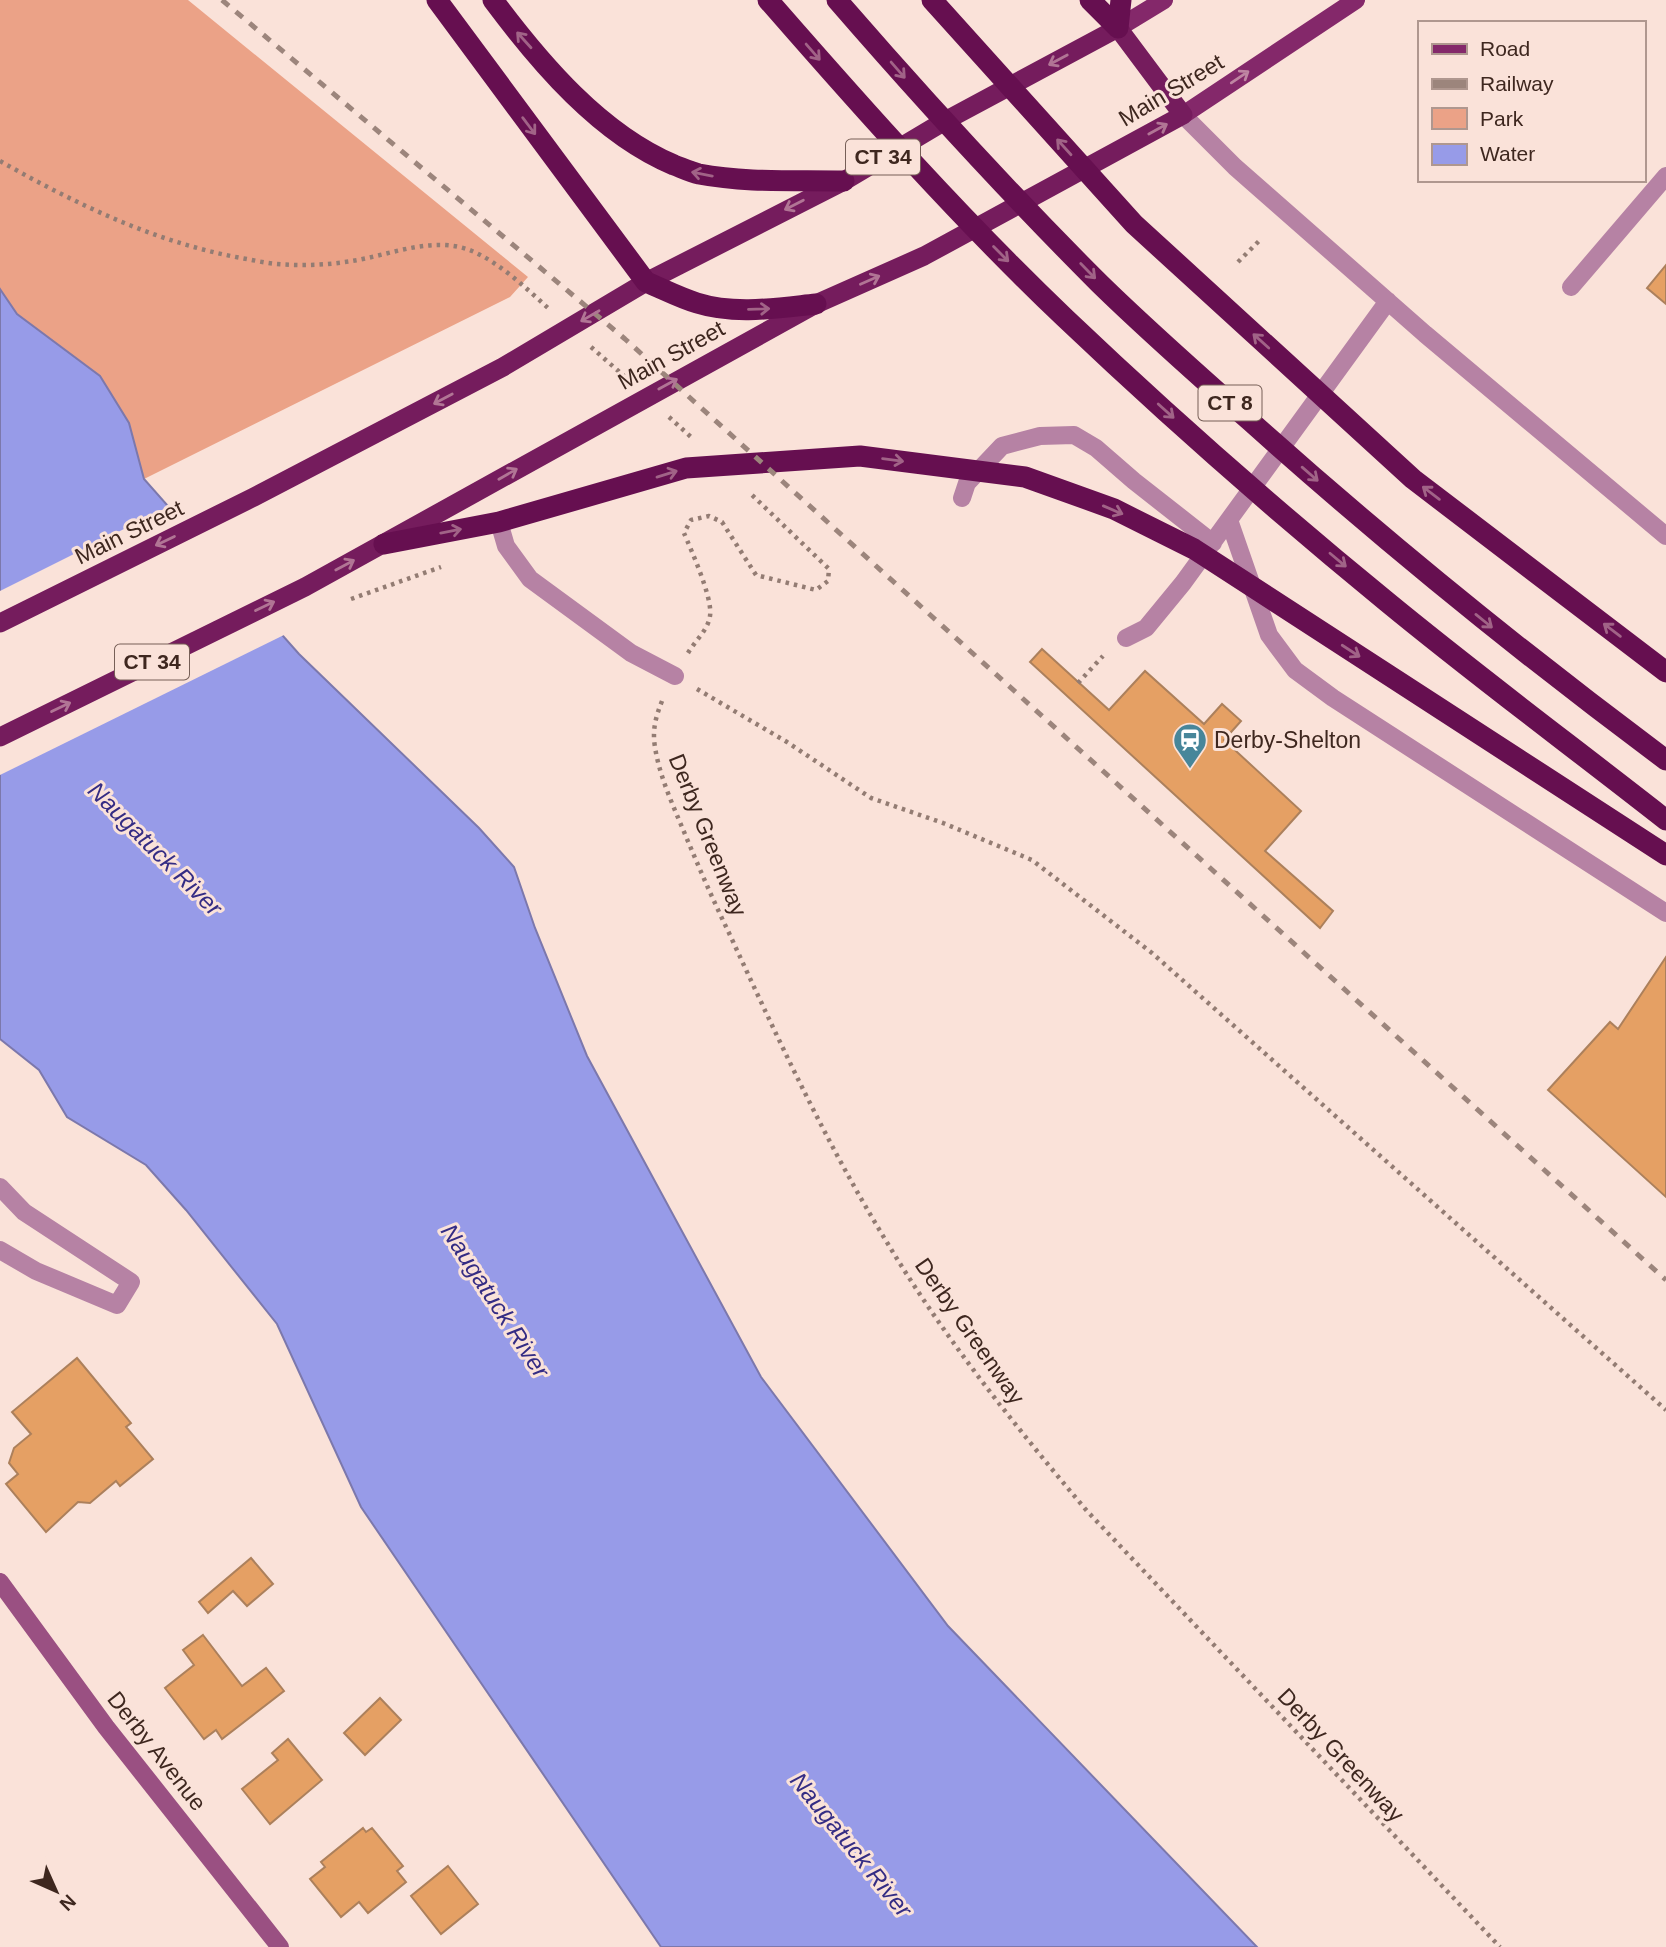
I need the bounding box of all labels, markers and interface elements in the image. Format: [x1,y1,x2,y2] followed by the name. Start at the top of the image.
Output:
[1418,21,1645,182] legend
[516,31,532,49] one-way arrow
[1480,37,1530,60] text: Road
[805,42,821,60] one-way arrow
[1114,48,1229,131] street label: Main Street
[1048,53,1068,67] one-way arrow
[890,61,906,79] one-way arrow
[1230,70,1249,84] one-way arrow
[1480,72,1554,95] text: Railway
[1480,107,1524,130] text: Park
[522,116,537,135] one-way arrow
[1148,122,1168,136] one-way arrow
[1056,139,1073,156] one-way arrow
[846,140,920,174] road number: CT 34
[1480,142,1535,165] text: Water
[691,166,714,180] one-way arrow
[784,199,805,213] one-way arrow
[993,246,1010,263] one-way arrow
[1079,262,1096,279] one-way arrow
[859,273,880,286] one-way arrow
[747,302,770,316] one-way arrow
[580,309,600,323] one-way arrow
[613,315,729,395] street label: Main Street
[1252,333,1270,349] one-way arrow
[658,377,678,391] one-way arrow
[1198,386,1262,420] road number: CT 8
[433,392,453,406] one-way arrow
[1157,403,1175,419] one-way arrow
[881,453,904,466] one-way arrow
[1300,466,1318,482] one-way arrow
[497,467,517,481] one-way arrow
[656,467,678,480] one-way arrow
[1422,485,1441,500] one-way arrow
[70,494,188,569] street label: Main Street
[1102,504,1124,517] one-way arrow
[439,524,462,537] one-way arrow
[155,535,176,549] one-way arrow
[1328,552,1346,568] one-way arrow
[334,558,354,572] one-way arrow
[254,599,275,613] one-way arrow
[1474,613,1492,628] one-way arrow
[1603,623,1621,638] one-way arrow
[115,644,189,680] road number: CT 34
[1340,644,1360,658] one-way arrow
[50,699,71,713] one-way arrow
[1171,721,1209,770] station icon: Derby-Shelton
[1214,727,1361,753] place label: Derby-Shelton
[664,750,753,920] street label: Derby Greenway
[83,776,228,922] water label: Naugatuck River
[436,1219,556,1383] water label: Naugatuck River
[910,1253,1030,1410] street label: Derby Greenway
[1273,1683,1410,1827] street label: Derby Greenway
[102,1686,212,1816] street label: Derby Avenue
[785,1767,918,1923] water label: Naugatuck River
[21,1856,91,1926] north arrow
[55,1890,80,1915] text: N

